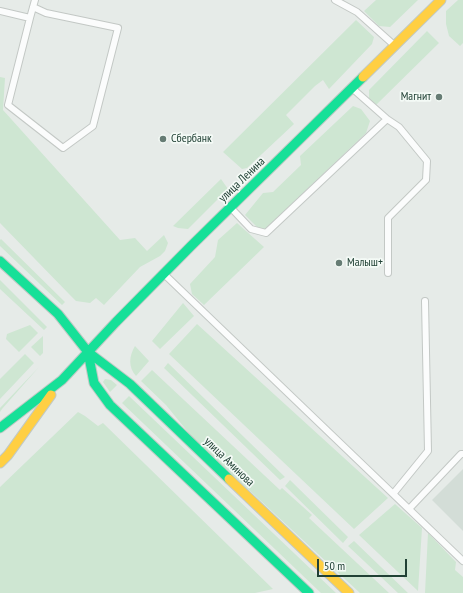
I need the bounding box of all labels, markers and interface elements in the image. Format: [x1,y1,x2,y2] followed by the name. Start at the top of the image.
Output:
[401,90,431,104] place label: Магнит
[434,92,444,102] marker: Магнит
[171,132,212,146] place label: Сбербанк
[158,134,168,144] marker: Сбербанк
[216,154,268,206] street label: улица Ленина
[347,256,383,270] place label: Малыш+
[334,258,344,268] marker: Малыш+
[201,434,257,490] street label: улица Аминова
[319,551,409,577] scale bar
[324,558,345,573] text: 50 m

